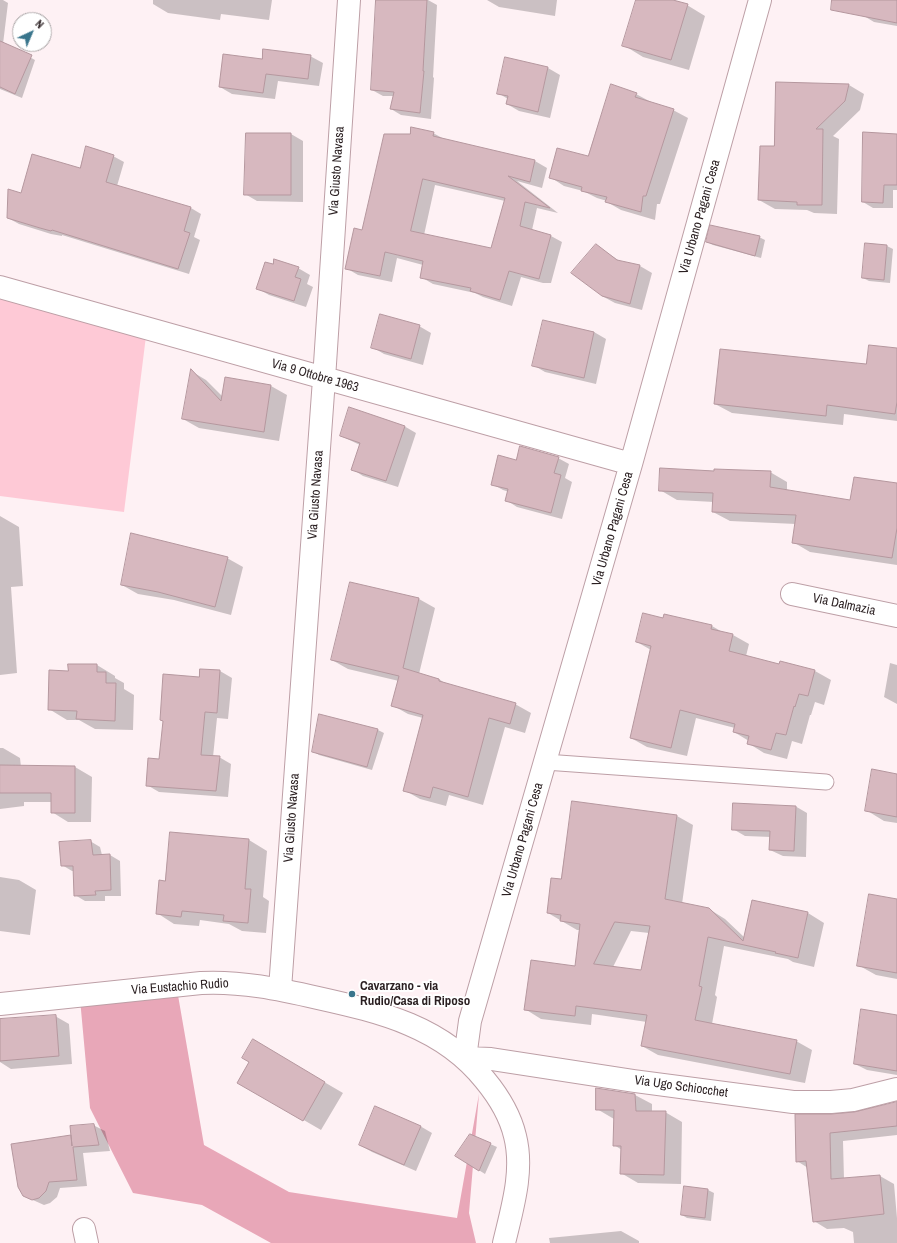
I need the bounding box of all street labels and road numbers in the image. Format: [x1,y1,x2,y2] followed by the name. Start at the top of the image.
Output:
[326,126,348,216] street label: Via Giusto Navasa
[676,158,724,276] street label: Via Urbano Pagani Cesa
[270,356,360,396] street label: Via 9 Ottobre 1963
[305,450,327,540] street label: Via Giusto Navasa
[589,470,637,588] street label: Via Urbano Pagani Cesa
[811,591,877,619] street label: Via Dalmazia
[281,773,303,863] street label: Via Giusto Navasa
[499,781,547,899] street label: Via Urbano Pagani Cesa
[131,976,229,998] street label: Via Eustachio Rudio
[633,1073,729,1101] street label: Via Ugo Schiocchet

